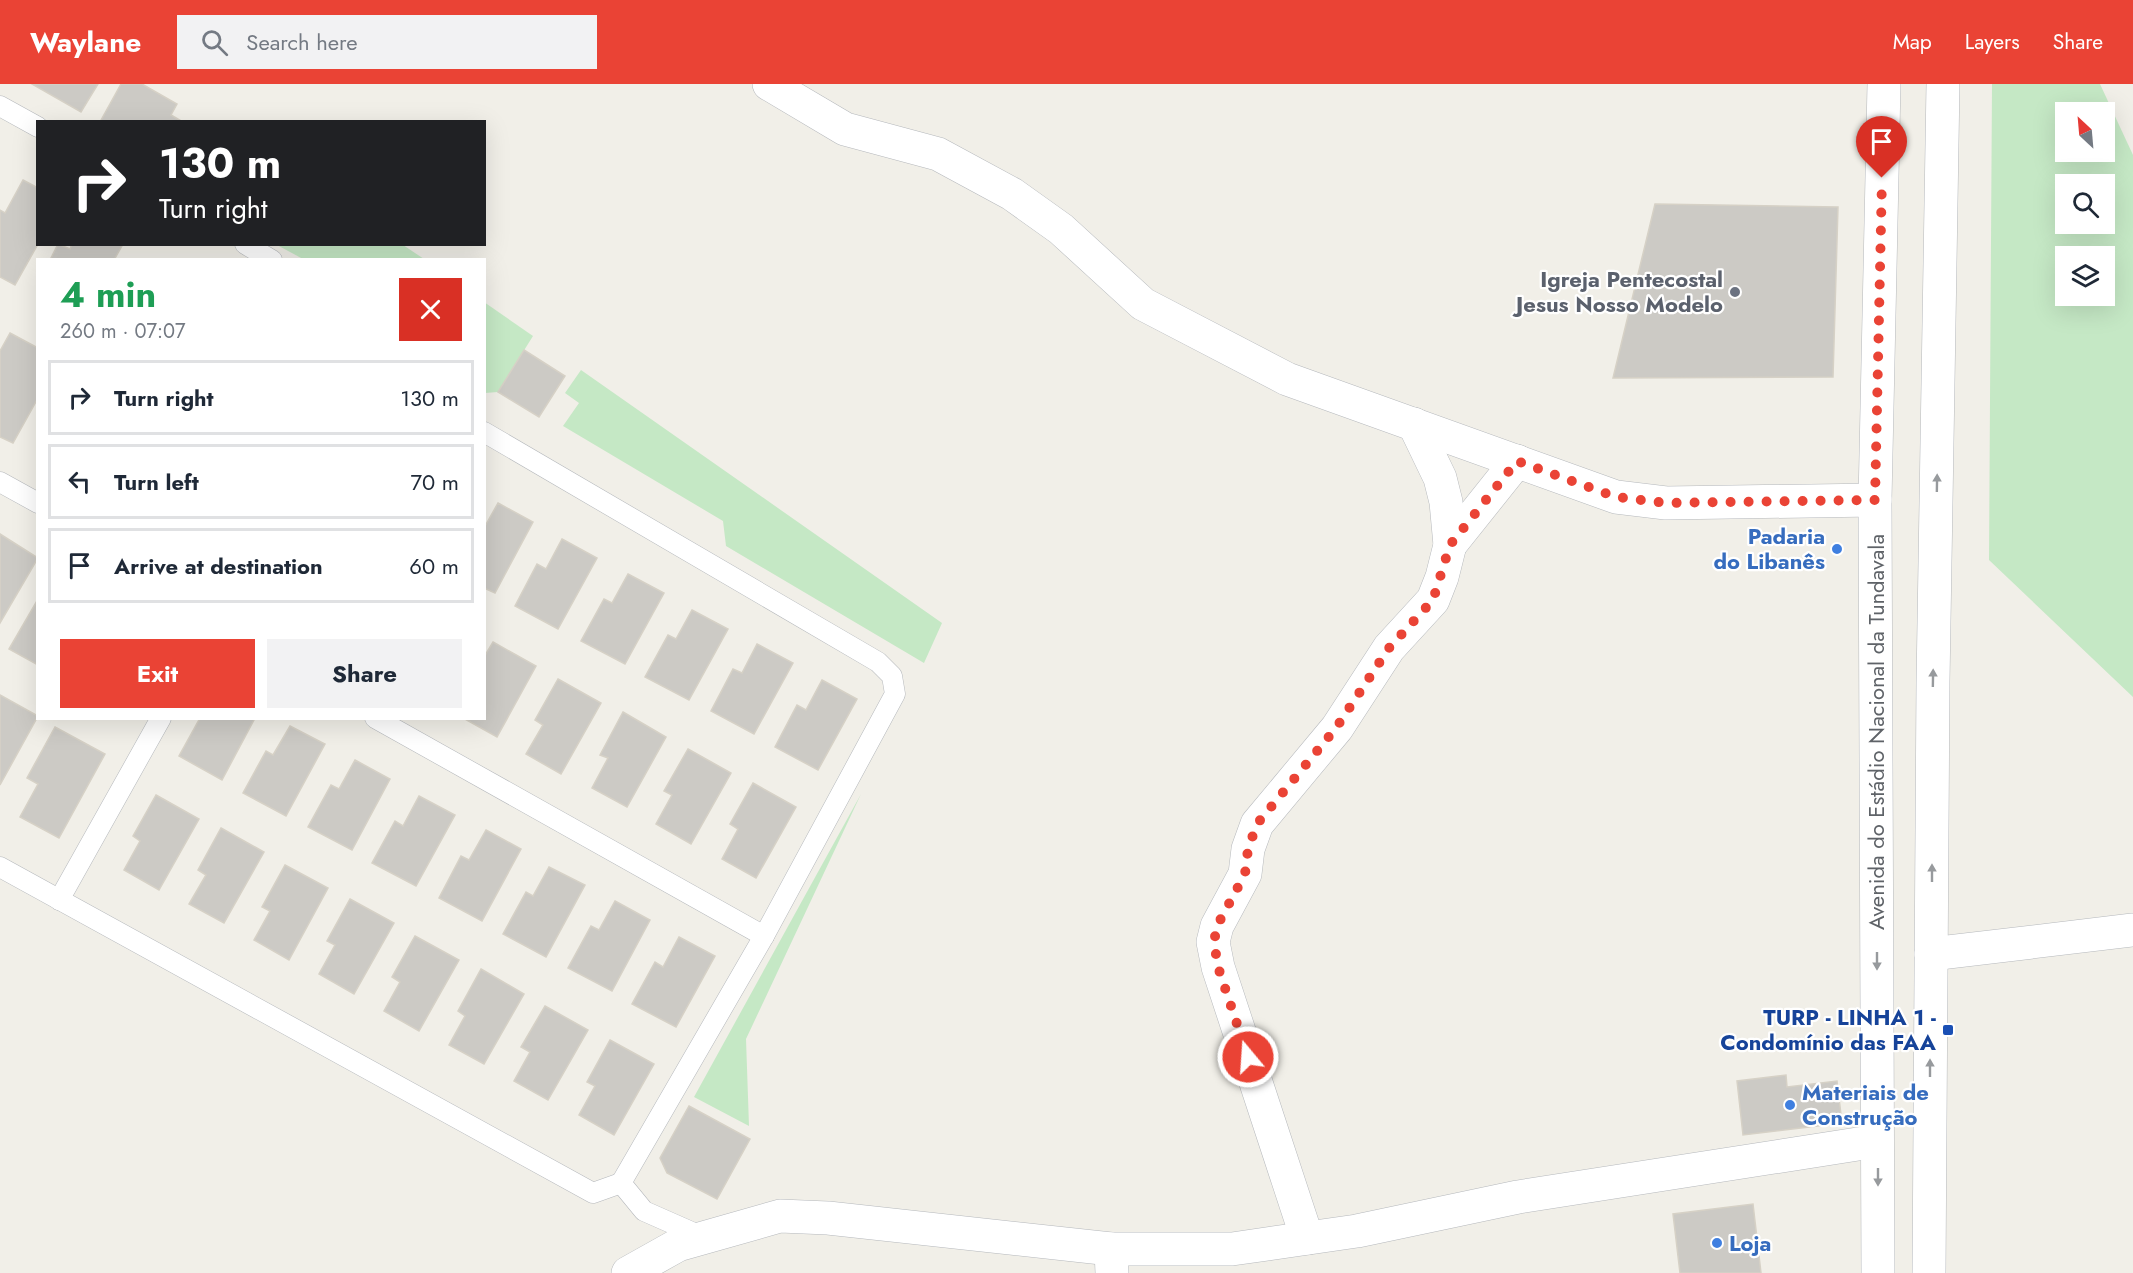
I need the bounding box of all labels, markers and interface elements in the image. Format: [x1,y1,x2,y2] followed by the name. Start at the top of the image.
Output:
[177,15,597,69] search box
[30,22,141,63] text: Waylane
[198,26,231,59] icon: search
[246,26,358,58] text: Search here
[1893,27,1932,57] text: Map
[1965,27,2020,57] text: Layers
[2053,27,2103,57] text: Share
[2055,102,2115,162] north arrow
[2055,102,2115,306] map controls
[1856,116,1907,178] pin
[1865,125,1898,158] icon: arrive
[159,133,281,194] text: 130 m
[60,144,138,222] icon: right
[2055,174,2115,234] button: search
[159,189,267,228] text: Turn right
[2055,246,2115,306] button: layers
[1512,263,1723,320] place label: Igreja Pentecostal Jesus Nosso Modelo
[60,268,156,320] text: 4 min
[399,278,462,341] button: close
[1728,285,1742,299] marker: Igreja Pentecostal Jesus Nosso Modelo
[60,317,186,346] text: 260 m · 07:07
[63,381,96,414] icon: right
[114,382,214,414] text: Turn right
[400,382,459,414] text: 130 m
[63,465,96,498] icon: left
[114,466,199,498] text: Turn left
[410,466,459,498] text: 70 m
[1932,473,1941,492] one-way arrow
[1713,520,1825,577] place label: Padaria do Libanês
[1860,534,1892,930] street label: Avenida do Estádio Nacional da Tundavala
[1830,542,1844,556] marker: Padaria do Libanês
[63,549,96,582] icon: arrive
[114,550,323,582] text: Arrive at destination
[409,550,459,582] text: 60 m
[60,639,255,708] button: Exit
[267,639,462,708] button: Share
[1929,668,1938,687] one-way arrow
[1927,863,1937,882] one-way arrow
[1872,952,1882,971] one-way arrow
[1720,1001,1937,1058] place label: TURP - LINHA 1 - Condomínio das FAA
[1941,1023,1955,1037] marker: TURP - LINHA 1 - Condomínio das FAA
[1216,1025,1280,1089] position arrow
[1926,1058,1935,1077] one-way arrow
[1802,1076,1929,1133] place label: Materiais de Construção
[1783,1098,1797,1112] marker: Materiais de Construção
[1873,1168,1883,1187] one-way arrow
[1729,1227,1771,1259] place label: Loja
[1710,1236,1724,1250] marker: Loja

